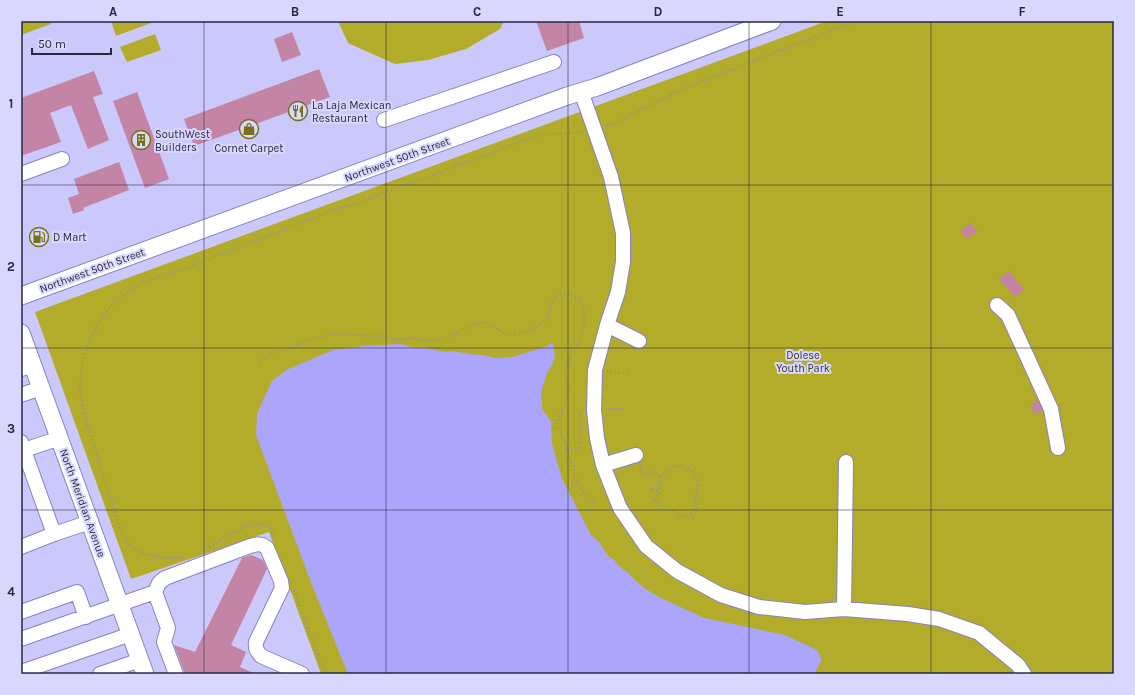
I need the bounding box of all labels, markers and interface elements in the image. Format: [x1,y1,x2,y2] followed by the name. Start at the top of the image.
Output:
[109,4,117,19] text: A
[291,4,299,19] text: B
[473,4,481,19] text: C
[654,4,663,19] text: D
[836,4,844,19] text: E
[1018,4,1026,19] text: F
[32,30,111,56] scale bar
[38,37,66,51] text: 50 m
[9,96,13,111] text: 1
[312,99,391,125] place label: La Laja Mexican Restaurant
[287,100,309,122] restaurant icon: La Laja Mexican Restaurant
[238,118,260,140] shop icon: Cornet Carpet
[155,128,210,154] place label: SouthWest Builders
[130,129,152,151] building icon: SouthWest Builders
[343,134,451,185] street label: Northwest 50th Street
[215,142,283,155] place label: Cornet Carpet
[28,226,50,248] fuel station icon: D Mart
[53,231,86,244] place label: D Mart
[38,245,146,296] street label: Northwest 50th Street
[7,259,15,274] text: 2
[776,349,830,375] park label: Dolese Youth Park
[7,421,15,436] text: 3
[57,447,108,559] street label: North Meridian Avenue
[7,584,15,599] text: 4

